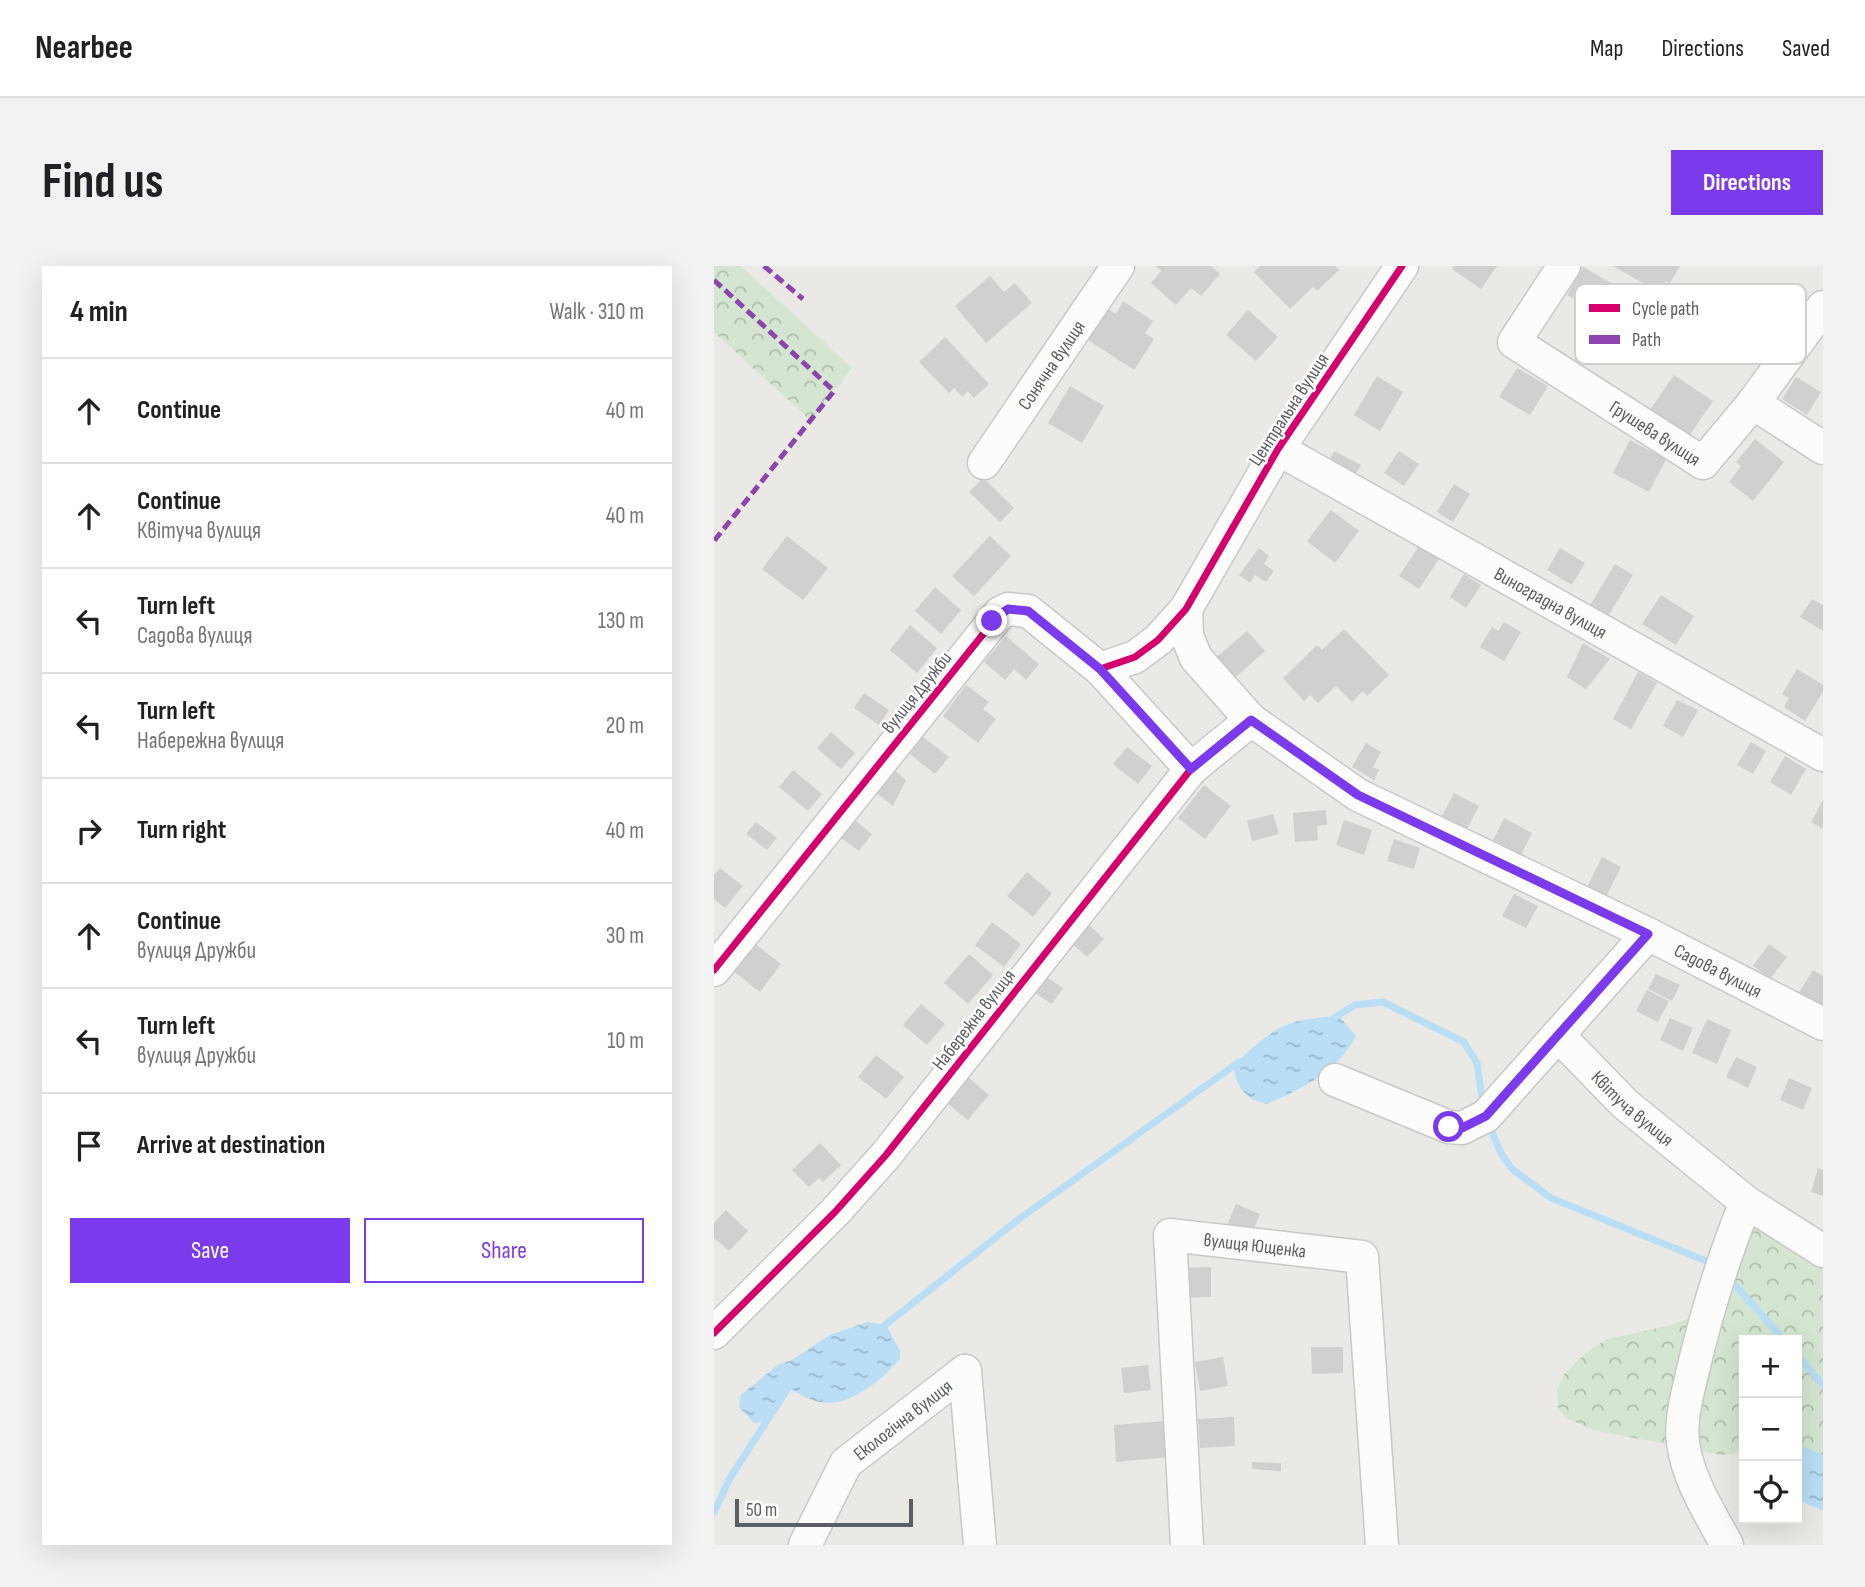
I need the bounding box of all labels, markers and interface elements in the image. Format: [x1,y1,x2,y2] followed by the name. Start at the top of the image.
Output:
[35,28,133,68] text: Nearbee
[1590,34,1623,63] text: Map
[1661,34,1744,63] text: Directions
[1782,34,1830,63] text: Saved
[1671,150,1823,215] button: Directions
[42,153,164,212] text: Find us
[1575,284,1806,364] legend
[70,294,128,330] text: 4 min
[549,298,644,326] text: Walk · 310 m
[1632,298,1699,321] text: Cycle path
[1014,316,1091,415] street label: Сонячна вулиця
[1632,329,1661,352] text: Path
[1244,349,1334,471] street label: Центральна вулиця
[70,392,108,430] icon: ahead
[137,395,221,426] text: Continue
[1605,396,1705,471] street label: Грушева вулиця
[606,397,644,425] text: 40 m
[137,486,221,517] text: Continue
[70,497,108,535] icon: ahead
[606,502,644,530] text: 40 m
[137,517,261,545] text: Квітуча вулиця
[1490,563,1611,644] street label: Виноградна вулиця
[137,591,215,622] text: Turn left
[70,602,108,640] icon: left
[976,605,1007,636] route end
[598,607,644,635] text: 130 m
[137,622,252,650] text: Садова вулиця
[877,647,957,738] street label: вулиця Дружби
[137,696,215,727] text: Turn left
[70,707,108,745] icon: left
[606,712,644,740] text: 20 m
[137,727,284,755] text: Набережна вулиця
[70,812,108,850] icon: right
[137,815,226,846] text: Turn right
[606,817,644,845] text: 40 m
[137,906,221,937] text: Continue
[70,917,108,955] icon: ahead
[606,922,644,950] text: 30 m
[137,937,256,965] text: вулиця Дружби
[1670,939,1765,1004] street label: Садова вулиця
[928,965,1021,1075] street label: Набережна вулиця
[137,1011,215,1042] text: Turn left
[70,1022,108,1060] icon: left
[607,1027,644,1055] text: 10 m
[137,1042,256,1070] text: вулиця Дружби
[1586,1066,1678,1152] street label: Квітуча вулиця
[1433,1111,1464,1142] route start
[70,1127,108,1165] icon: arrive
[137,1130,325,1161] text: Arrive at destination
[70,1218,350,1283] button: Save
[364,1218,644,1283] button: Share
[1202,1229,1307,1264] street label: вулиця Ющенка
[1739,1335,1802,1524] map controls
[1739,1335,1802,1398] button: +
[849,1375,957,1466] street label: Екологічна вулиця
[1739,1398,1802,1461] button: −
[1739,1461,1802,1524] button: locate
[735,1496,914,1528] scale bar
[746,1499,777,1522] text: 50 m

